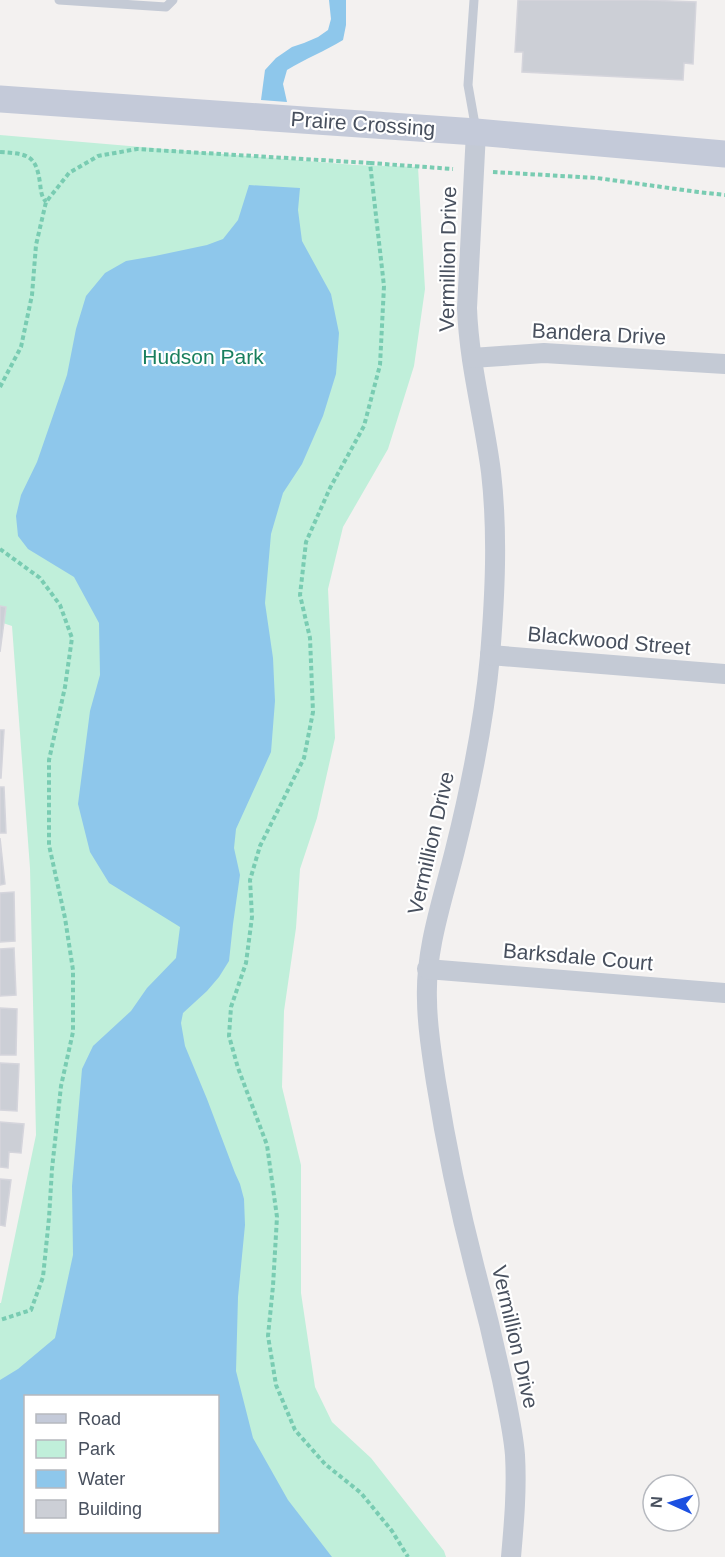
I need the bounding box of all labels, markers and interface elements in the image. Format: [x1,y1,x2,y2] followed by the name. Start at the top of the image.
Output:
[290,107,436,140] street label: Praire Crossing
[435,186,460,332] street label: Vermillion Drive
[531,319,667,348] street label: Bandera Drive
[142,345,264,368] park label: Hudson Park
[527,622,692,659] street label: Blackwood Street
[403,769,458,917] street label: Vermillion Drive
[502,938,654,975] street label: Barksdale Court
[488,1263,543,1411] street label: Vermillion Drive
[24,1395,219,1533] legend
[78,1409,121,1429] text: Road
[78,1439,116,1459] text: Park
[78,1469,125,1489] text: Water
[641,1473,701,1533] north arrow
[648,1496,665,1508] text: N
[78,1499,142,1519] text: Building

